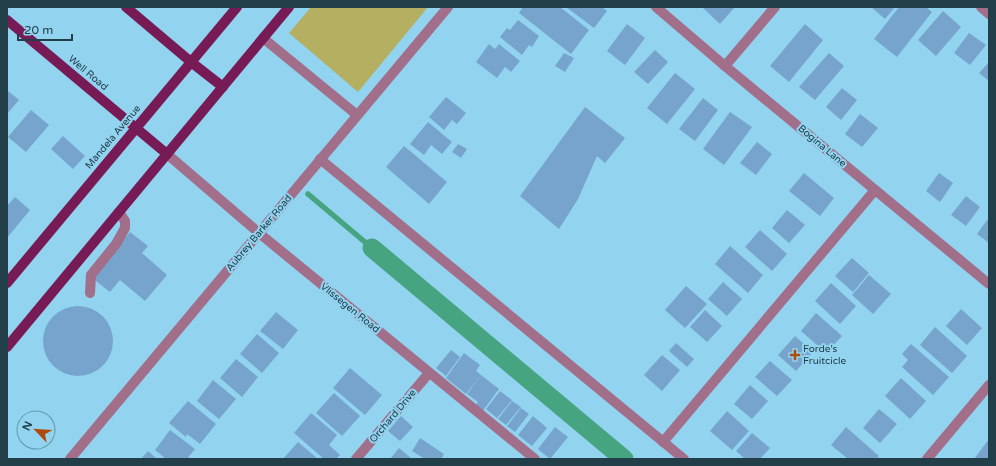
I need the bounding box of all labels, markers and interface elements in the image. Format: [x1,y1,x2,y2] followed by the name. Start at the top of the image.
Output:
[18,16,72,42] scale bar
[24,23,53,37] text: 20 m
[66,53,110,93] street label: Well Road
[83,102,143,171] street label: Mandela Avenue
[795,122,849,170] street label: Bogina Lane
[224,192,294,274] street label: Aubrey Barker Road
[318,280,382,336] street label: Vlissegen Road
[803,343,847,367] place label: Forde’s Fruitcicle
[790,350,800,360] marker: Forde’s Fruitcicle
[367,387,419,445] street label: Orchard Drive
[16,410,56,450] north arrow
[20,419,35,433] text: N

